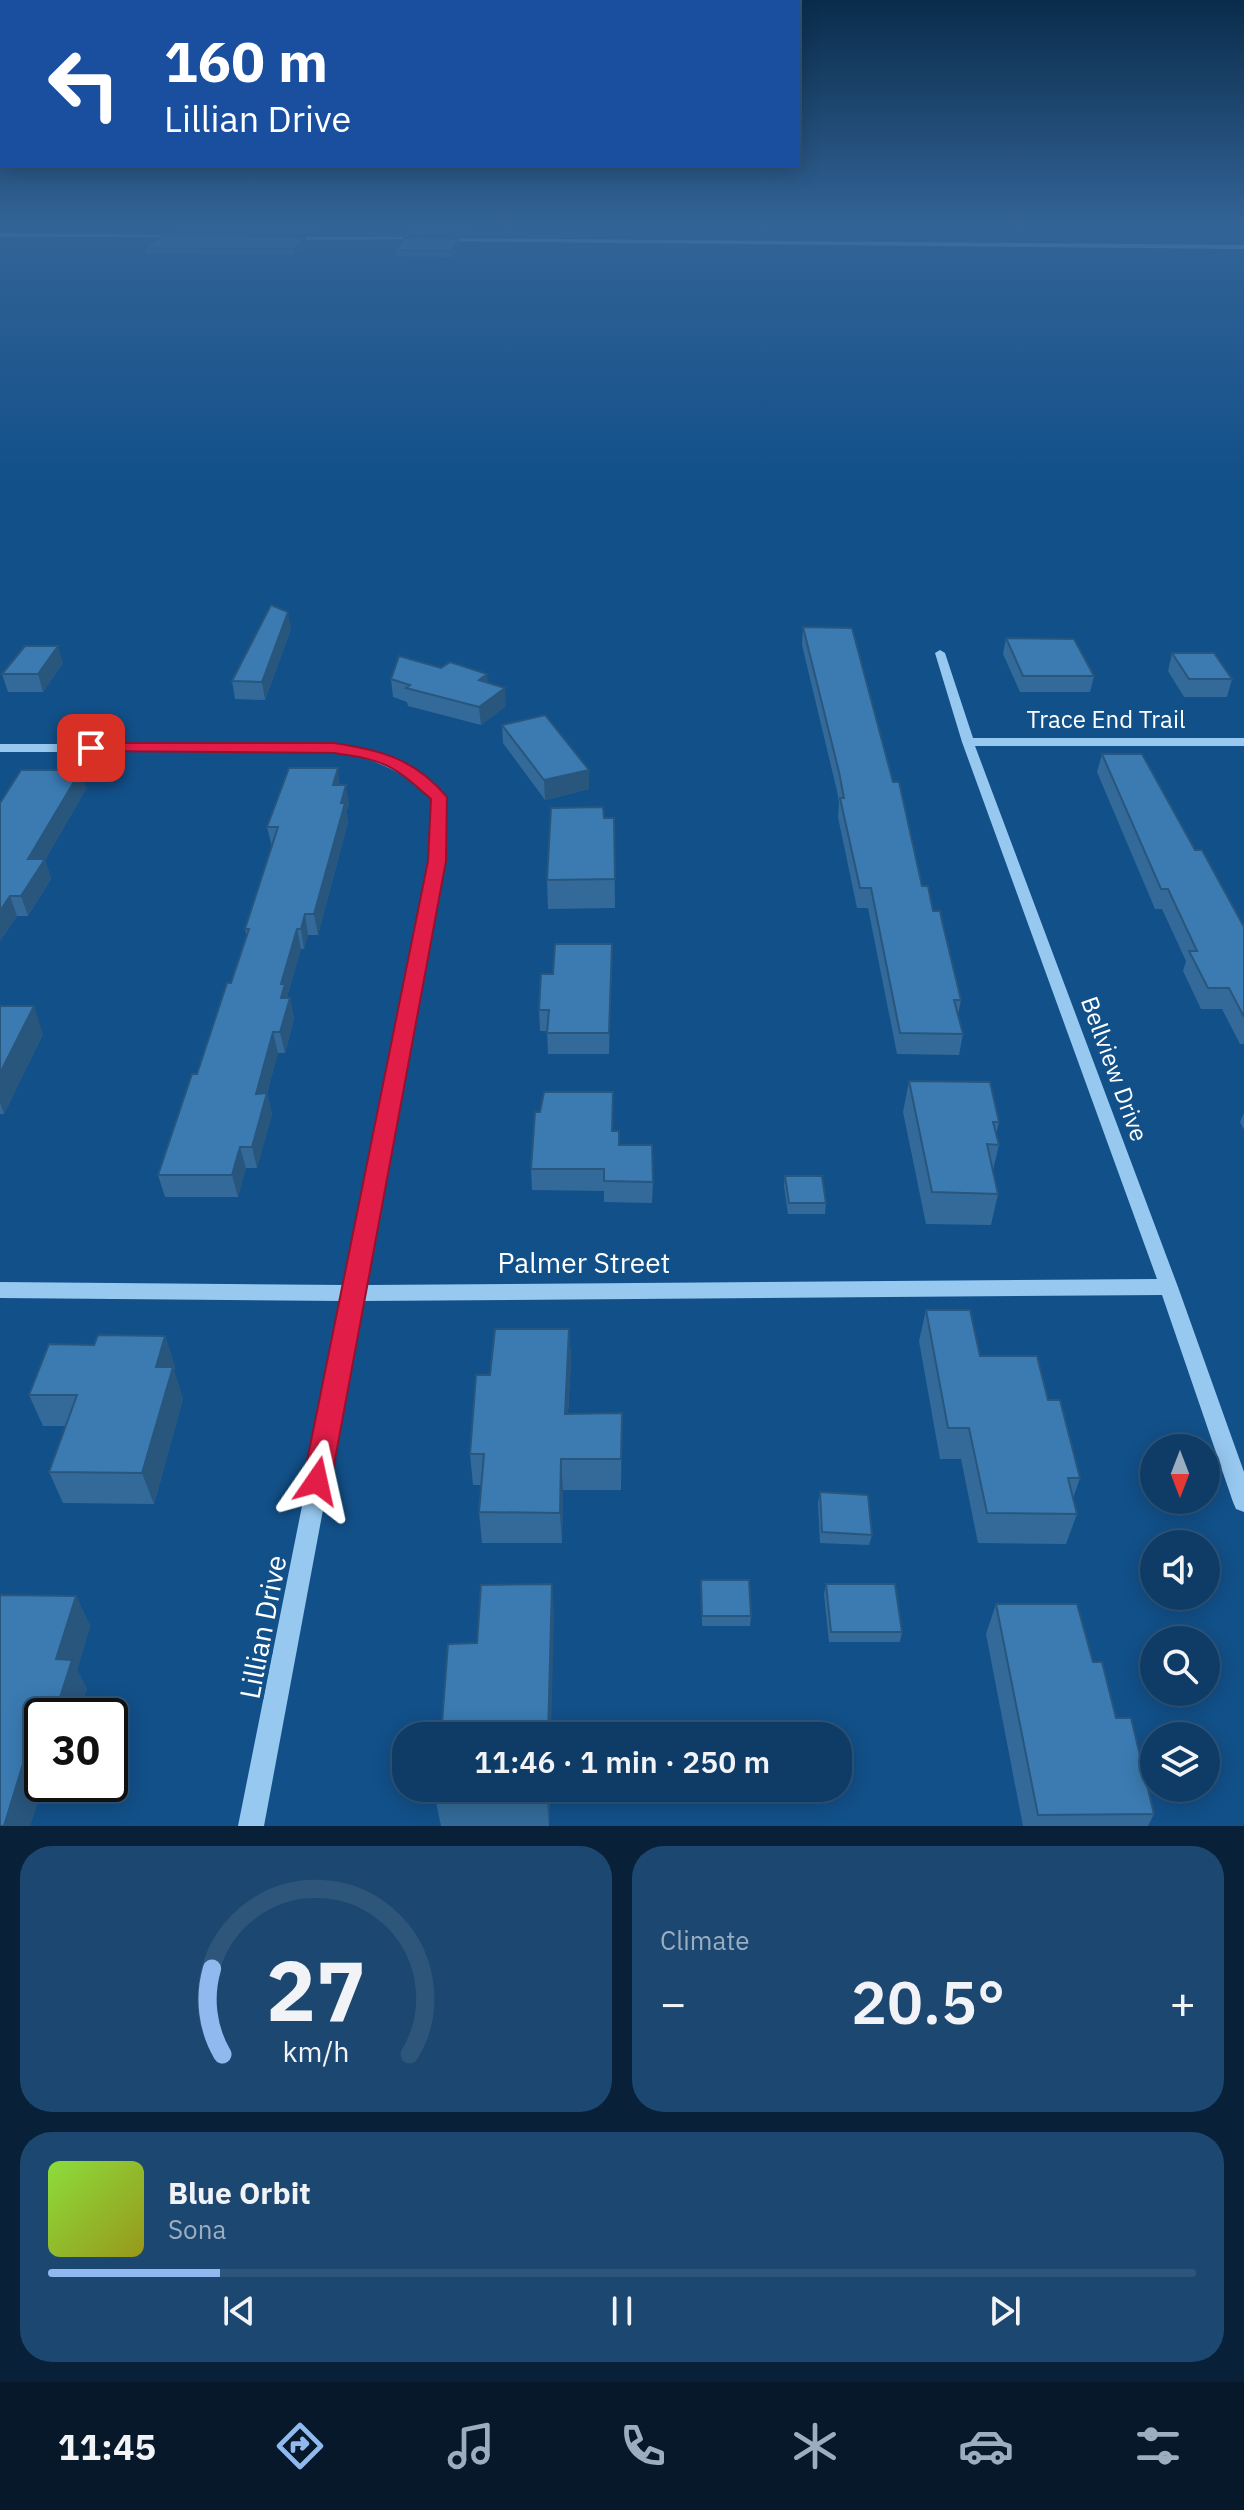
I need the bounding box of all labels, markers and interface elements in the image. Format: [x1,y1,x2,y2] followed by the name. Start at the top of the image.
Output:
[164,25,328,97] text: 160 m
[32,32,136,136] icon: left
[164,95,351,142] text: Lillian Drive
[1027,703,1185,735] street label: Trace End Trail
[57,714,125,782] pin
[69,726,113,770] icon: arrive
[1074,992,1156,1146] street label: Bellview Drive
[498,1244,670,1281] street label: Palmer Street
[1140,1434,1220,1514] north arrow
[1140,1434,1220,1802] map controls
[275,1439,359,1523] position arrow
[1140,1530,1220,1610] button: sound
[230,1552,295,1702] street label: Lillian Drive
[1140,1626,1220,1706] button: search
[24,1698,128,1802] speed limit sign: 30
[1140,1722,1220,1802] button: layers
[474,1742,770,1781] text: 11:46 · 1 min · 250 m
[660,1923,750,1957] text: Climate
[266,1936,366,2044] text: 27
[851,1962,1005,2041] text: 20.5°
[660,1974,686,2031] text: −
[1170,1974,1196,2031] text: +
[282,2033,350,2070] text: km/h
[168,2173,311,2212] text: Blue Orbit
[168,2212,226,2246] text: Sona
[217,2289,261,2333] icon: previous
[600,2289,644,2333] icon: pause
[983,2289,1027,2333] icon: next
[272,2418,328,2474] icon: directions
[443,2418,499,2474] icon: music
[615,2418,671,2474] icon: phone
[787,2418,843,2474] icon: climate
[958,2418,1014,2474] icon: car
[1130,2418,1186,2474] icon: filters
[58,2423,156,2470] text: 11:45

